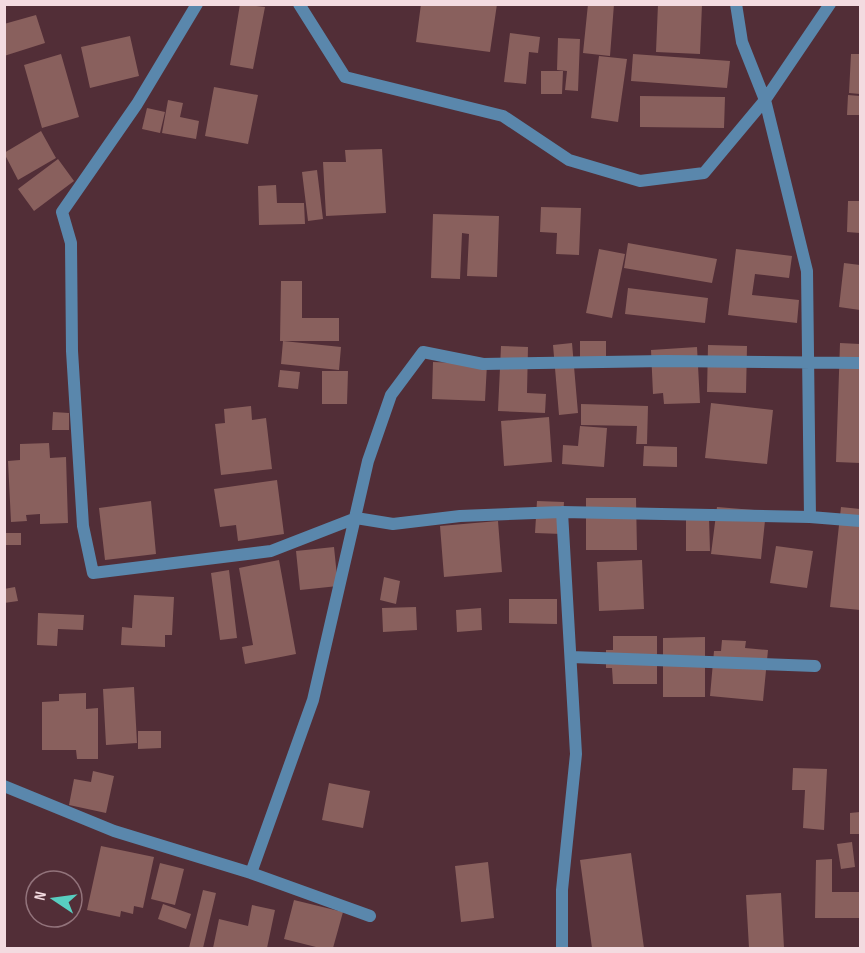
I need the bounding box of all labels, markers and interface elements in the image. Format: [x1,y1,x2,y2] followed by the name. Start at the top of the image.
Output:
[24,869,84,929] north arrow
[31,890,51,902] text: N

